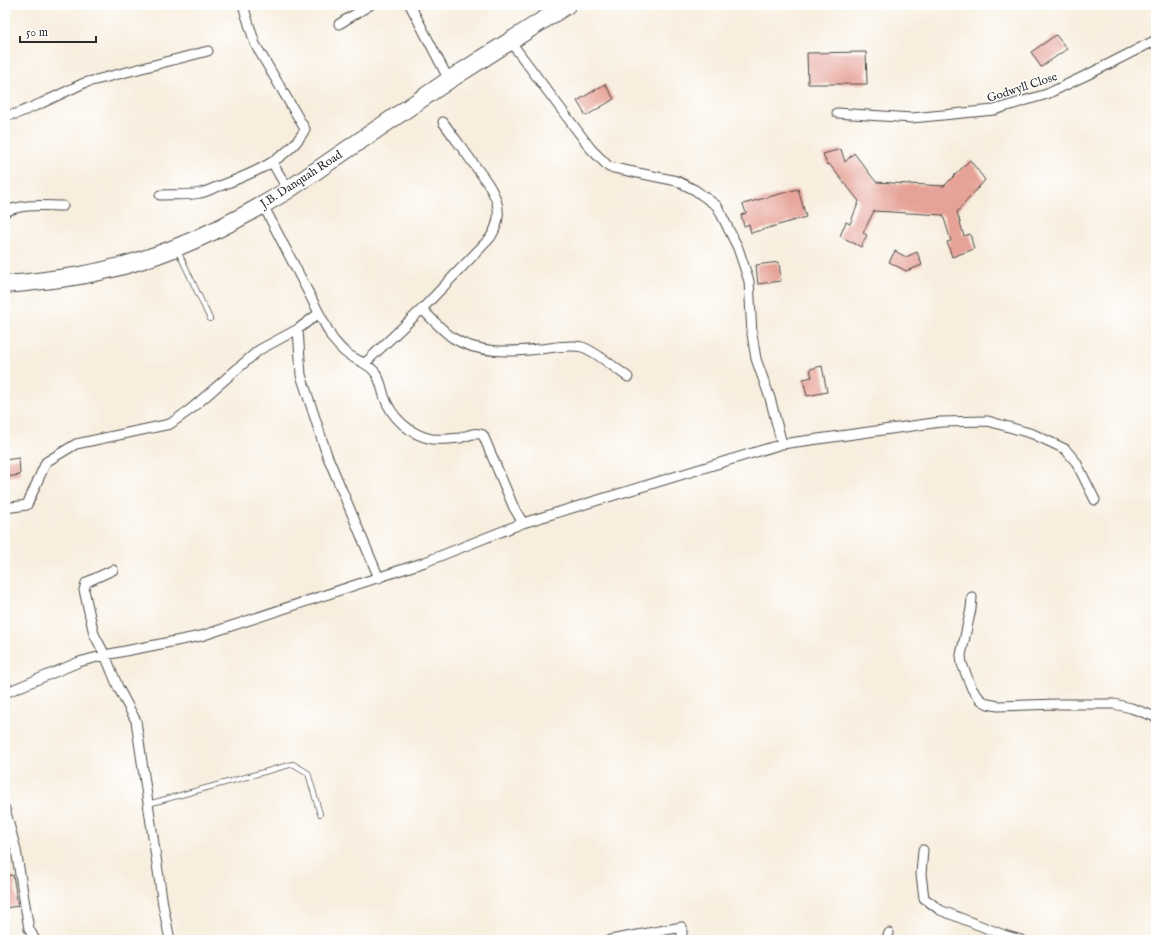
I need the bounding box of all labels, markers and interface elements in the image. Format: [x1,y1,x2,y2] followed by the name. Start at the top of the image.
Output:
[20,18,96,44] scale bar
[26,25,48,40] text: 50 m
[985,69,1060,106] street label: Godwyll Close
[256,147,346,213] street label: J.B. Danquah Road

